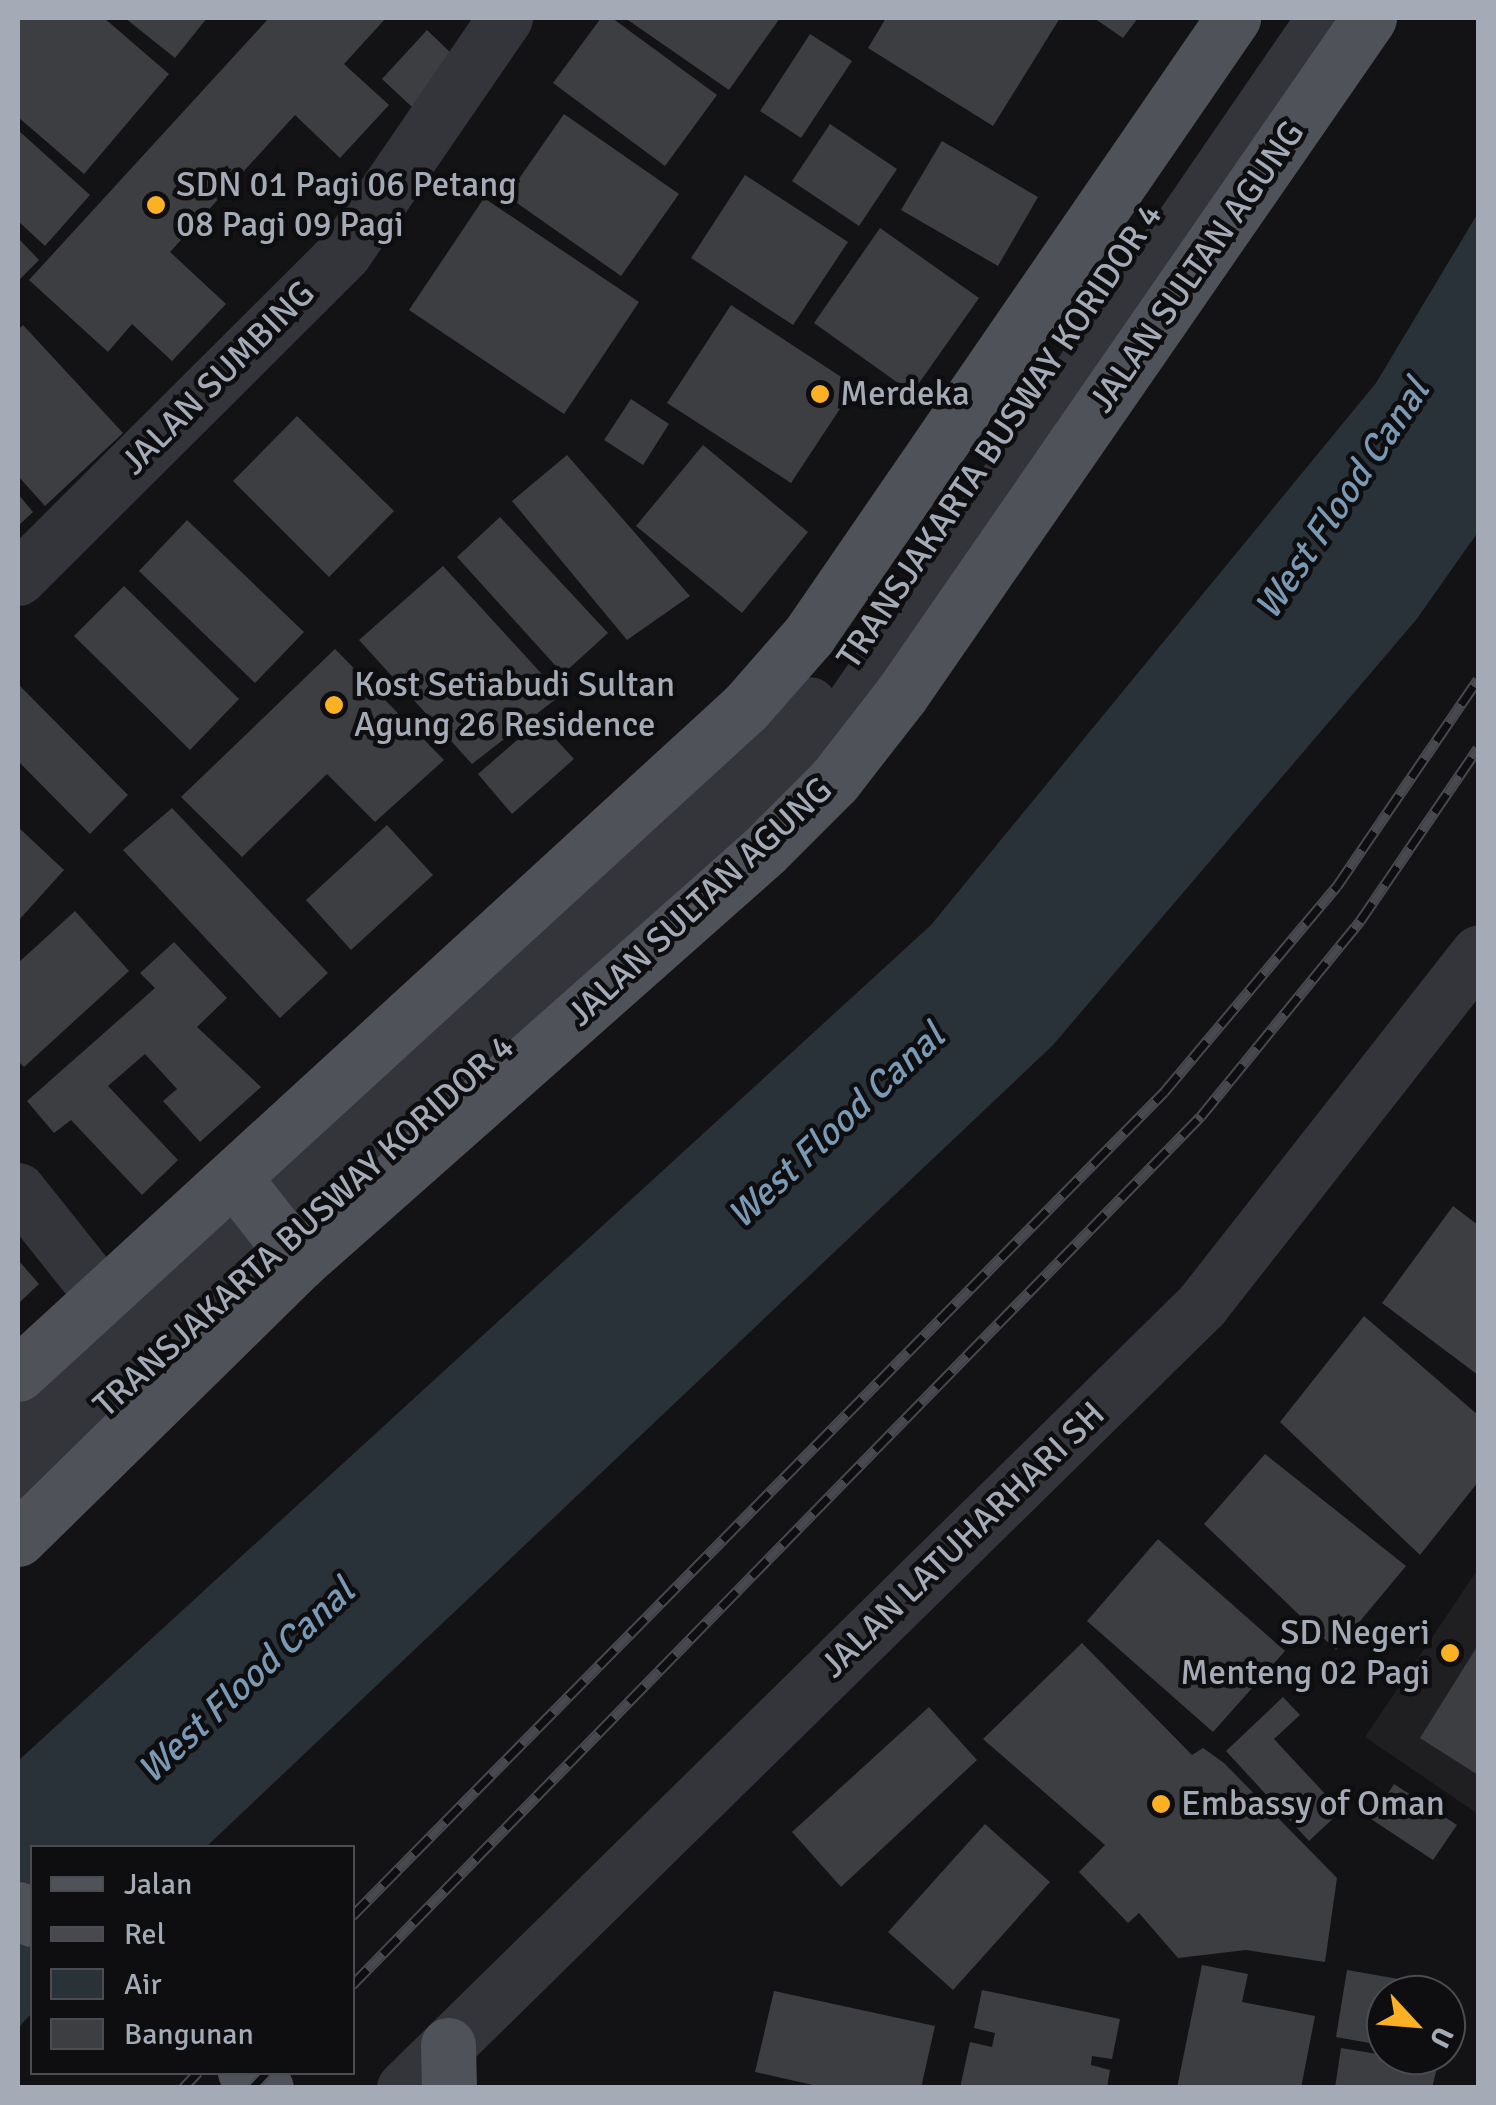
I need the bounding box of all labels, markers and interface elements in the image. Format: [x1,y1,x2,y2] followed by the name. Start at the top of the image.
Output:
[1081,113,1313,421] street label: JALAN SULTAN AGUNG
[176,164,517,246] place label: SDN 01 Pagi 06 Petang 08 Pagi 09 Pagi
[145,194,167,216] marker: SDN 01 Pagi 06 Petang 08 Pagi 09 Pagi
[828,196,1172,676] street label: TRANSJAKARTA BUSWAY KORIDOR 4
[113,273,323,483] street label: JALAN SUMBING
[1245,370,1439,628] water label: West Flood Canal
[840,373,970,415] place label: Merdeka
[809,383,831,405] marker: Merdeka
[354,664,675,746] place label: Kost Setiabudi Sultan Agung 26 Residence
[323,694,345,716] marker: Kost Setiabudi Sultan Agung 26 Residence
[559,769,841,1035] street label: JALAN SULTAN AGUNG
[718,1014,954,1238] water label: West Flood Canal
[85,1026,523,1426] street label: TRANSJAKARTA BUSWAY KORIDOR 4
[812,1394,1114,1686] street label: JALAN LATUHARHARI SH
[128,1569,364,1793] water label: West Flood Canal
[1180,1612,1430,1694] place label: SD Negeri Menteng 02 Pagi
[1439,1642,1461,1664] marker: SD Negeri Menteng 02 Pagi
[1181,1783,1445,1825] place label: Embassy of Oman
[1150,1793,1172,1815] marker: Embassy of Oman
[30,1845,355,2075] legend
[124,1866,192,1903] text: Jalan
[124,1916,165,1953] text: Rel
[124,1966,162,2003] text: Air
[1366,1975,1466,2075] north arrow
[124,2016,254,2053] text: Bangunan
[1422,2021,1461,2053] text: U

